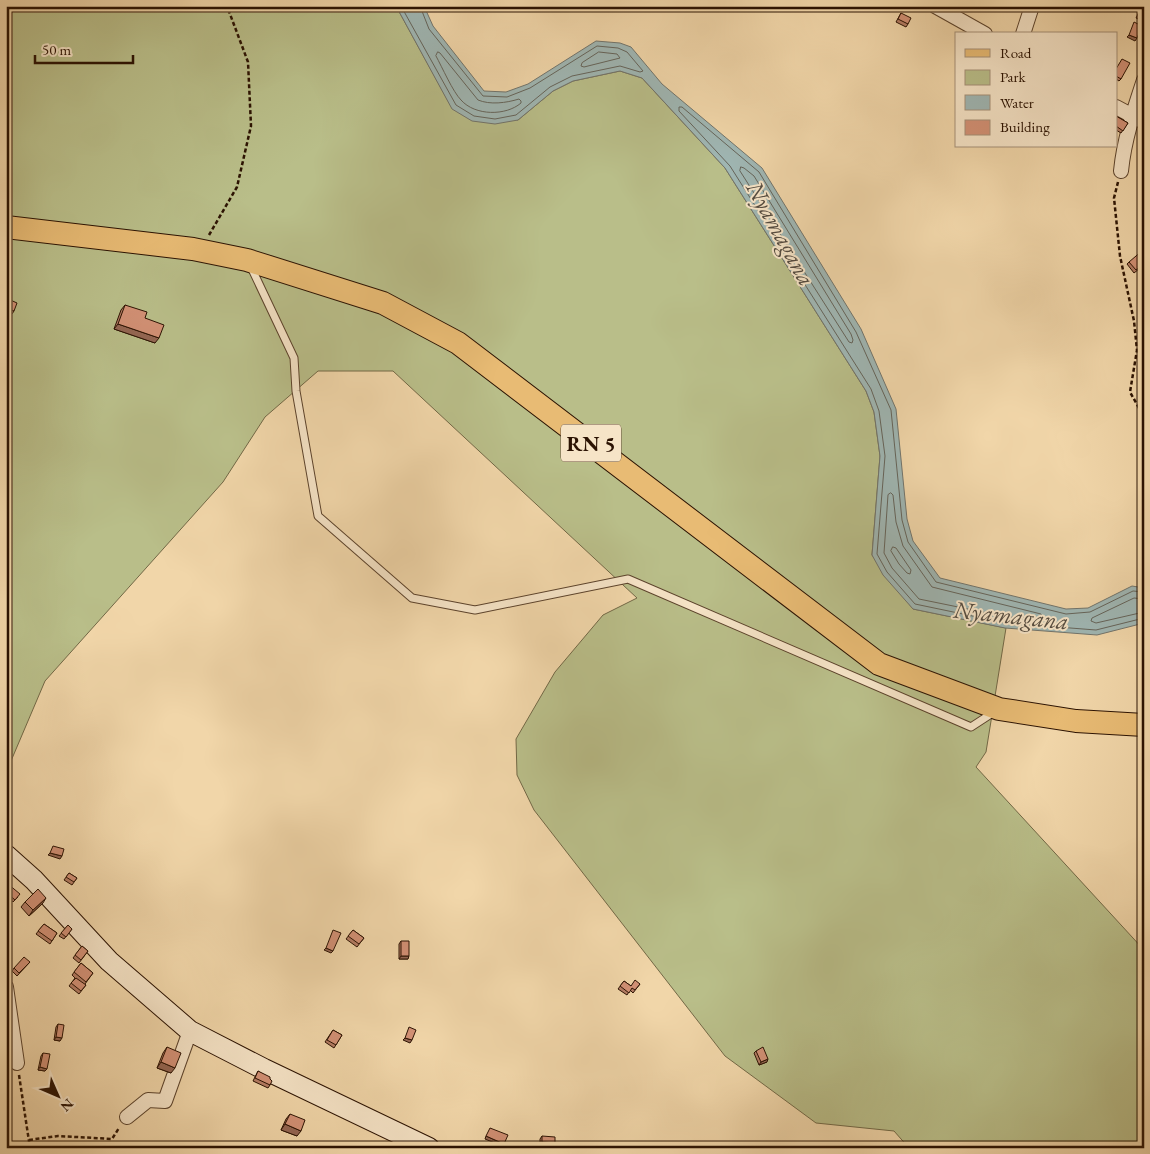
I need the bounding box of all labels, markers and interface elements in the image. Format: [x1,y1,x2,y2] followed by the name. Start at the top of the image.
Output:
[35,32,132,64] scale bar
[955,32,1118,148] legend
[42,40,71,59] text: 50 m
[1000,43,1032,62] text: Road
[1000,67,1027,86] text: Park
[1000,93,1034,112] text: Water
[1000,117,1050,136] text: Building
[739,174,823,291] water label: Nyamagana
[561,424,621,462] road number: RN 5
[951,593,1070,636] water label: Nyamagana
[32,1072,82,1122] north arrow
[56,1095,78,1116] text: N

